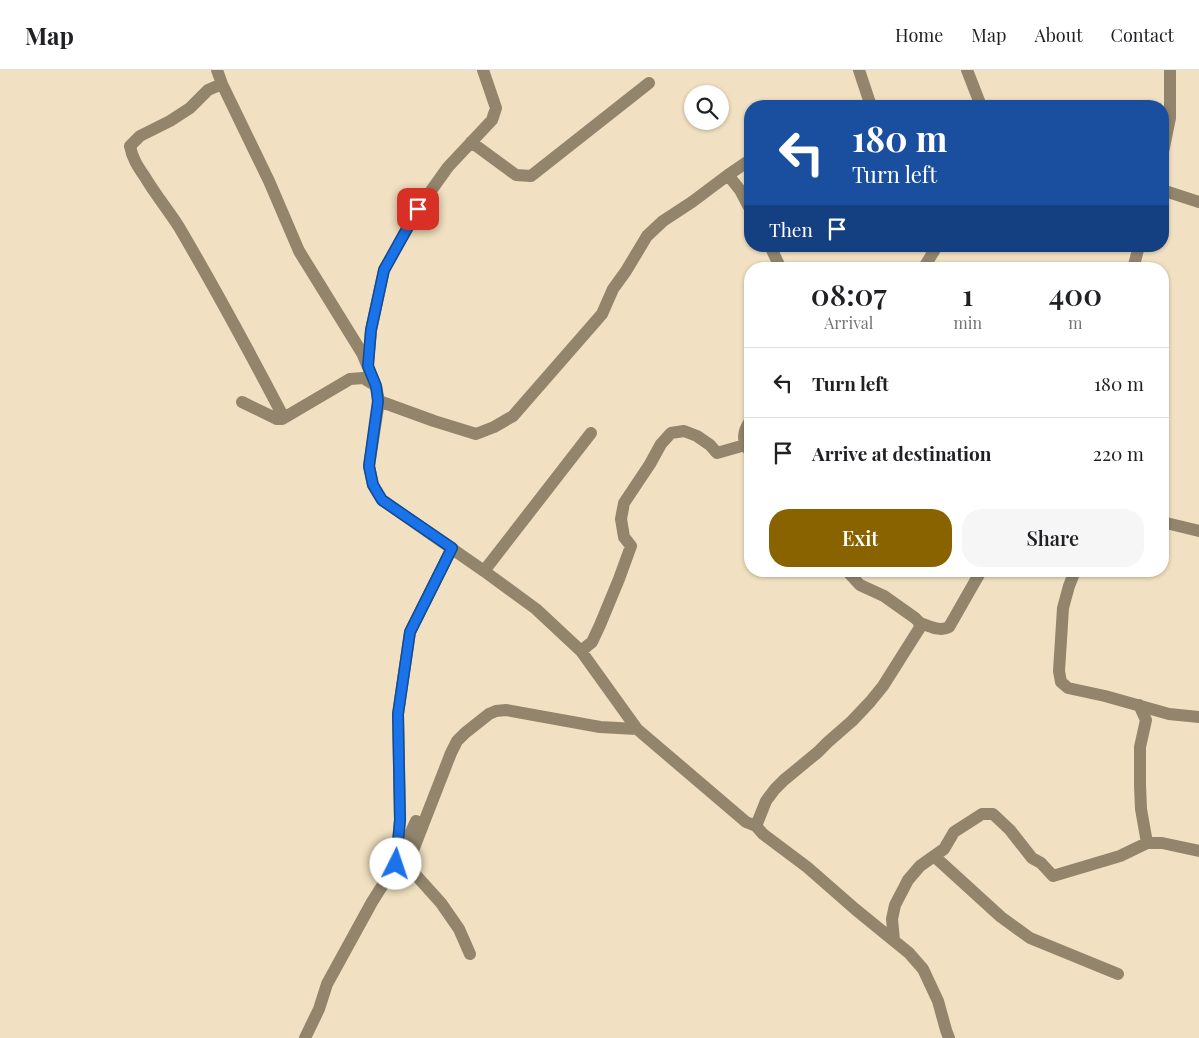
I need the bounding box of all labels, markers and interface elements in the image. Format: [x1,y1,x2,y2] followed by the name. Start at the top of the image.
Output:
[25,19,74,51] text: Map
[895,23,943,47] text: Home
[971,23,1006,47] text: Map
[1034,23,1083,47] text: About
[1111,23,1174,47] text: Contact
[684,85,729,130] map controls
[684,85,729,130] button: search
[852,114,947,161] text: 180 m
[769,120,834,185] icon: left
[852,159,937,189] text: Turn left
[397,188,439,230] pin
[404,195,432,223] icon: arrive
[823,215,851,243] icon: arrive
[769,216,813,242] text: Then
[811,274,887,314] text: 08:07
[962,274,973,314] text: 1
[1049,274,1102,314] text: 400
[824,312,873,333] text: Arrival
[954,312,982,333] text: min
[1068,312,1083,333] text: m
[769,369,797,397] icon: left
[812,370,889,396] text: Turn left
[1094,370,1144,396] text: 180 m
[769,439,797,467] icon: arrive
[812,440,992,466] text: Arrive at destination
[1093,440,1144,466] text: 220 m
[769,509,952,567] button: Exit
[962,509,1144,567] button: Share
[369,837,421,889] position arrow

